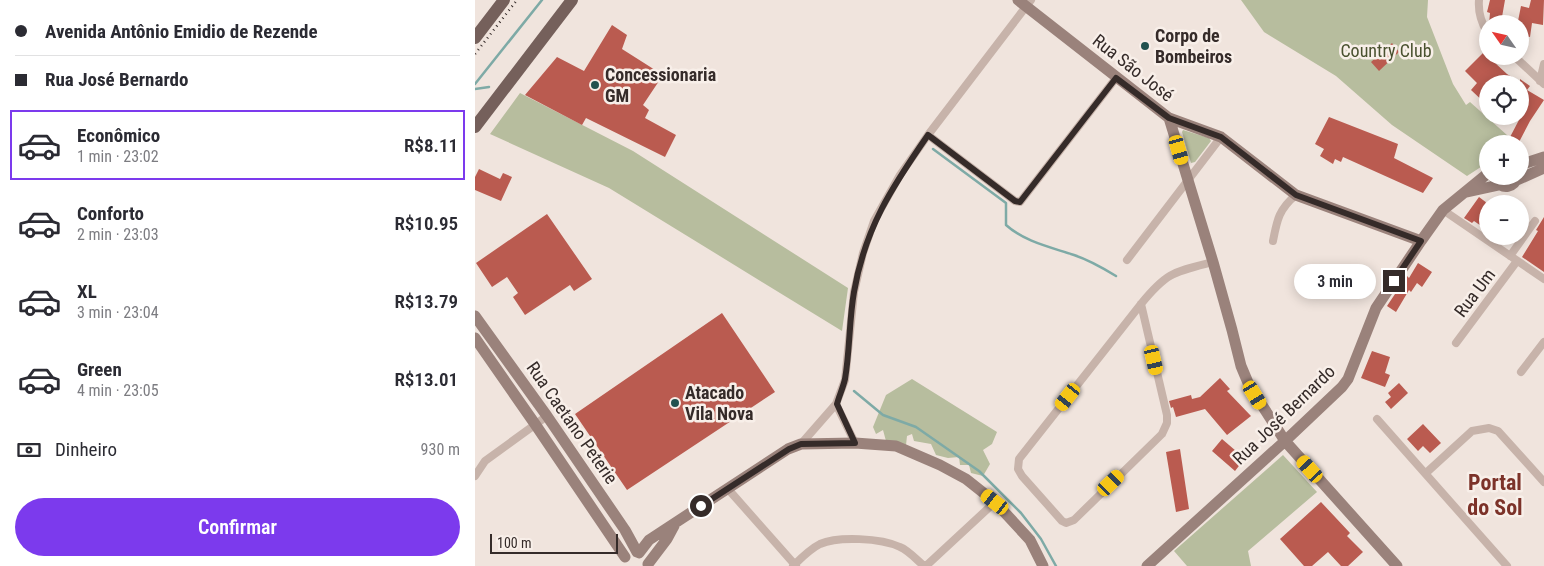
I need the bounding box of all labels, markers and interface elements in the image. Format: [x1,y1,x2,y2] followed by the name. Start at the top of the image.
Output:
[1479,15,1529,65] north arrow
[1479,15,1529,245] map controls
[45,20,318,43] text: Avenida Antônio Emidio de Rezende
[1155,25,1232,67] place label: Corpo de Bombeiros
[1089,30,1178,106] street label: Rua São José
[1139,40,1151,52] marker: Corpo de Bombeiros
[1340,40,1432,61] park label: Country Club
[605,64,716,106] place label: Concessionaria GM
[45,68,188,91] text: Rua José Bernardo
[1479,75,1529,125] button: locate
[589,79,601,91] marker: Concessionaria GM
[17,123,62,168] icon: car
[77,124,160,147] text: Econômico
[404,134,458,157] text: R$8.11
[1167,134,1190,166] car
[1479,135,1529,185] button: +
[77,147,159,166] text: 1 min · 23:02
[1479,195,1529,245] button: −
[17,201,62,246] icon: car
[77,202,144,225] text: Conforto
[394,212,458,235] text: R$10.95
[77,225,159,244] text: 2 min · 23:03
[1294,264,1377,298] callout: 3 min
[1450,265,1499,321] street label: Rua Um
[1383,270,1405,292] route end
[1317,272,1353,291] text: 3 min
[17,279,62,324] icon: car
[77,280,97,303] text: XL
[394,290,458,313] text: R$13.79
[77,303,159,322] text: 3 min · 23:04
[1143,344,1164,376] car
[17,357,62,402] icon: car
[77,358,122,381] text: Green
[522,358,622,488] street label: Rua Caetano Peterie
[1228,361,1339,469] street label: Rua José Bernardo
[394,368,458,391] text: R$13.01
[1240,378,1269,412] car
[77,381,159,400] text: 4 min · 23:05
[1052,381,1083,413] car
[685,382,753,424] place label: Atacado Vila Nova
[669,397,681,409] marker: Atacado Vila Nova
[15,436,43,464] icon: cash
[55,438,117,461] text: Dinheiro
[421,440,460,459] text: 930 m
[1294,453,1325,485] car
[1095,467,1127,499] car
[1467,470,1523,520] district label: Portal do Sol
[978,487,1011,517] car
[690,495,712,517] route start
[15,498,460,556] button: Confirmar
[490,531,617,554] scale bar
[497,535,532,551] text: 100 m

